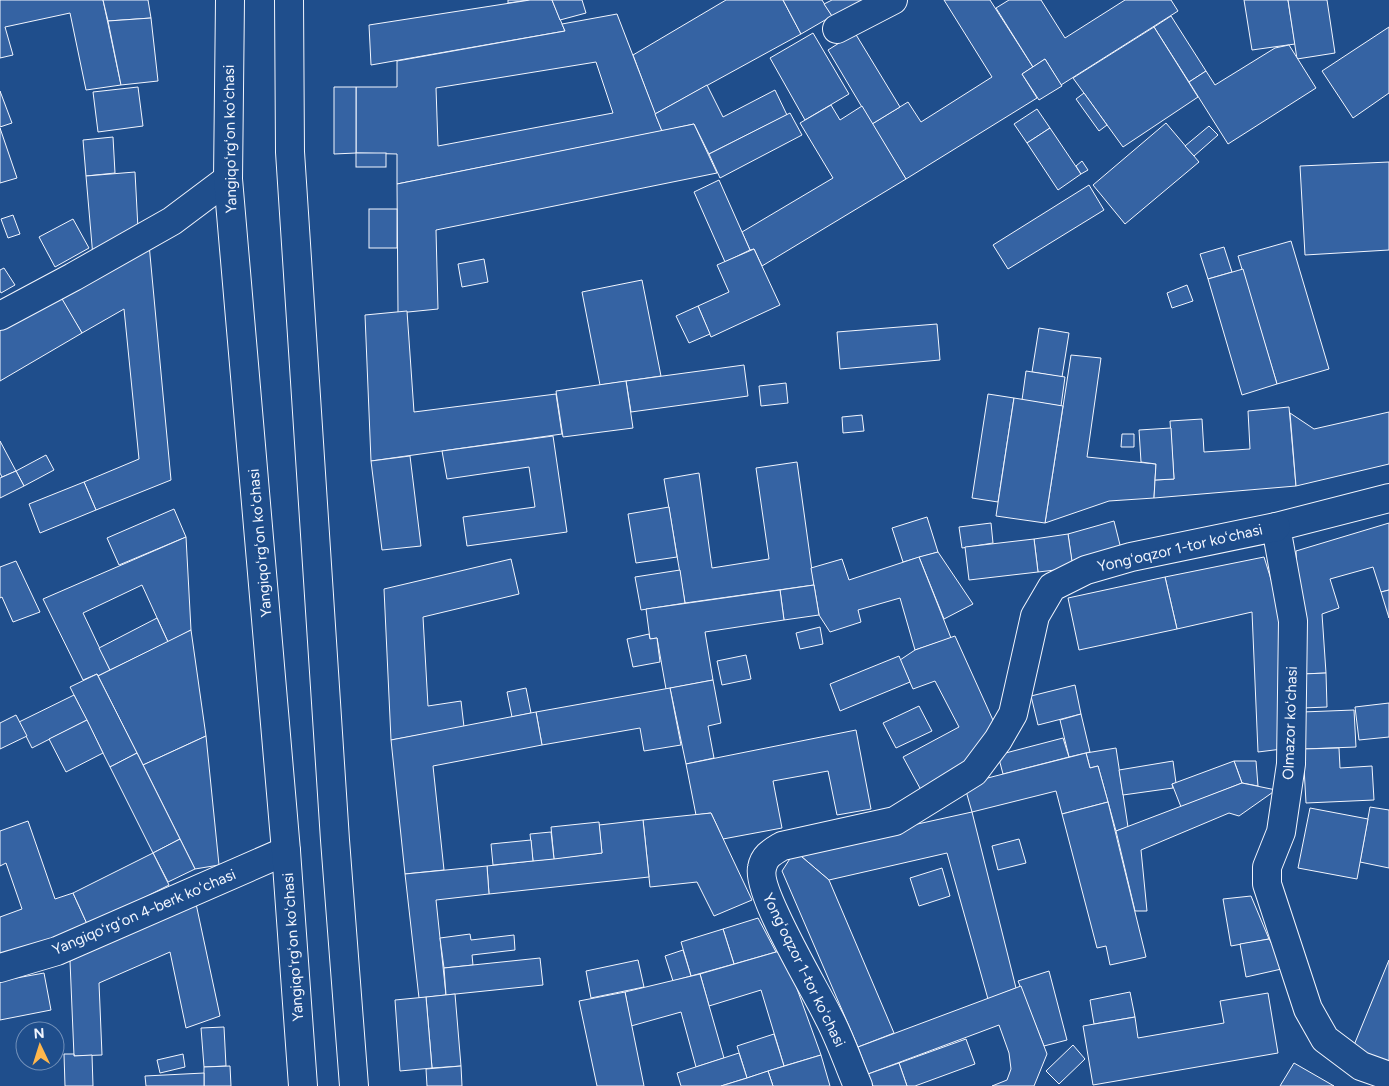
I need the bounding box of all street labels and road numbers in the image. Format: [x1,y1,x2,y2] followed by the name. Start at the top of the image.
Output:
[220,64,240,214] street label: Yangiqoʻrgʻon koʻchasi
[245,468,275,618] street label: Yangiqoʻrgʻon koʻchasi
[1096,520,1264,576] street label: Yongʻoqzor 1-tor koʻchasi
[1279,666,1301,780] street label: Olmazor koʻchasi
[50,865,238,959] street label: Yangiqoʻrgʻon 4-berk koʻchasi
[279,872,307,1022] street label: Yangiqoʻrgʻon koʻchasi
[759,890,849,1050] street label: Yongʻoqzor 1-tor koʻchasi

